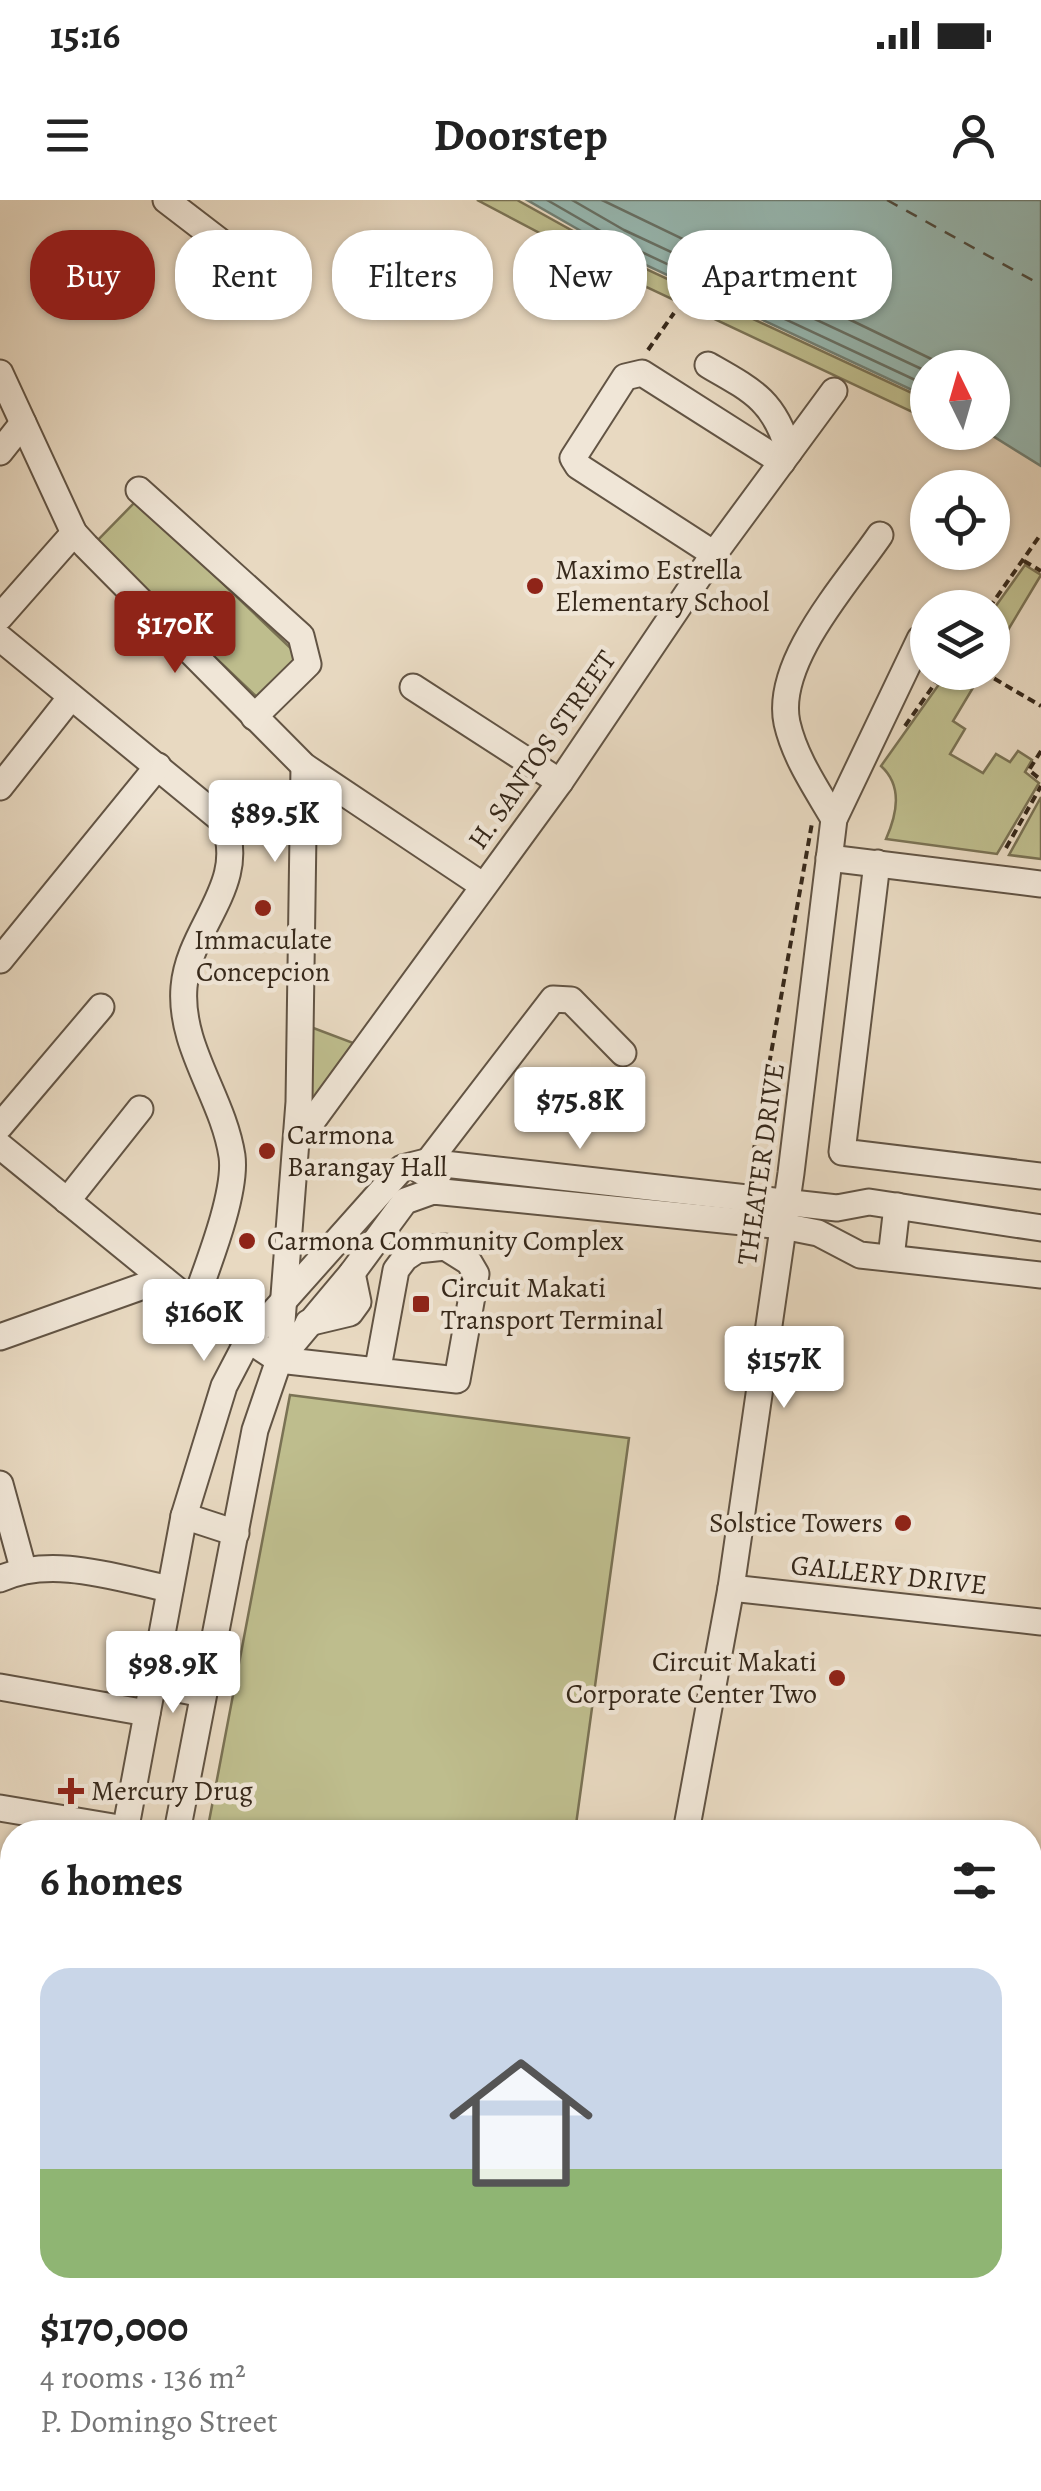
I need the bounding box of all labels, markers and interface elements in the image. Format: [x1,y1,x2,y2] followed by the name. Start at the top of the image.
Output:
[50,9,120,61] text: 15:16
[433,104,608,166] text: Doorstep
[40,108,95,163] icon: menu
[946,108,1001,163] icon: person
[30,230,155,320] chip: Buy
[175,230,312,320] chip: Rent
[332,230,493,320] chip: Filters
[513,230,647,320] chip: New
[667,230,892,320] chip: Apartment
[910,350,1010,450] north arrow
[910,350,1010,690] map controls
[910,470,1010,570] button: locate
[555,551,770,621] place label: Maximo Estrella Elementary School
[524,575,546,597] marker: Maximo Estrella Elementary School
[910,590,1010,690] button: layers
[105,591,245,676] pin: $170K
[136,601,214,645] text: $170K
[459,643,625,857] street label: H. SANTOS STREET
[194,780,356,865] pin: $89.5K
[231,790,319,834] text: $89.5K
[252,897,274,919] marker: Immaculate Concepcion
[194,921,332,991] place label: Immaculate Concepcion
[728,1061,794,1267] street label: THEATER DRIVE
[499,1067,661,1152] pin: $75.8K
[536,1077,624,1121] text: $75.8K
[287,1116,447,1186] place label: Carmona Barangay Hall
[256,1140,278,1162] marker: Carmona Barangay Hall
[267,1222,624,1260] place label: Carmona Community Complex
[236,1230,258,1252] marker: Carmona Community Complex
[441,1269,663,1339] place label: Circuit Makati Transport Terminal
[134,1279,274,1364] pin: $160K
[165,1289,243,1333] text: $160K
[410,1293,432,1315] marker: Circuit Makati Transport Terminal
[714,1326,854,1411] pin: $157K
[747,1336,821,1380] text: $157K
[709,1504,883,1542] place label: Solstice Towers
[892,1512,914,1534] marker: Solstice Towers
[789,1546,989,1604] street label: GALLERY DRIVE
[92,1631,254,1716] pin: $98.9K
[128,1641,218,1685] text: $98.9K
[566,1643,817,1713] place label: Circuit Makati Corporate Center Two
[826,1667,848,1689] marker: Circuit Makati Corporate Center Two
[91,1772,253,1810] place label: Mercury Drug
[60,1780,82,1802] marker: Mercury Drug
[40,1852,183,1909] text: 6 homes
[947,1853,1002,1908] icon: filters
[431,2033,611,2213] icon: home
[40,2298,188,2355] text: $170,000
[40,2355,246,2399] text: 4 rooms · 136 m²
[40,2399,278,2443] text: P. Domingo Street

